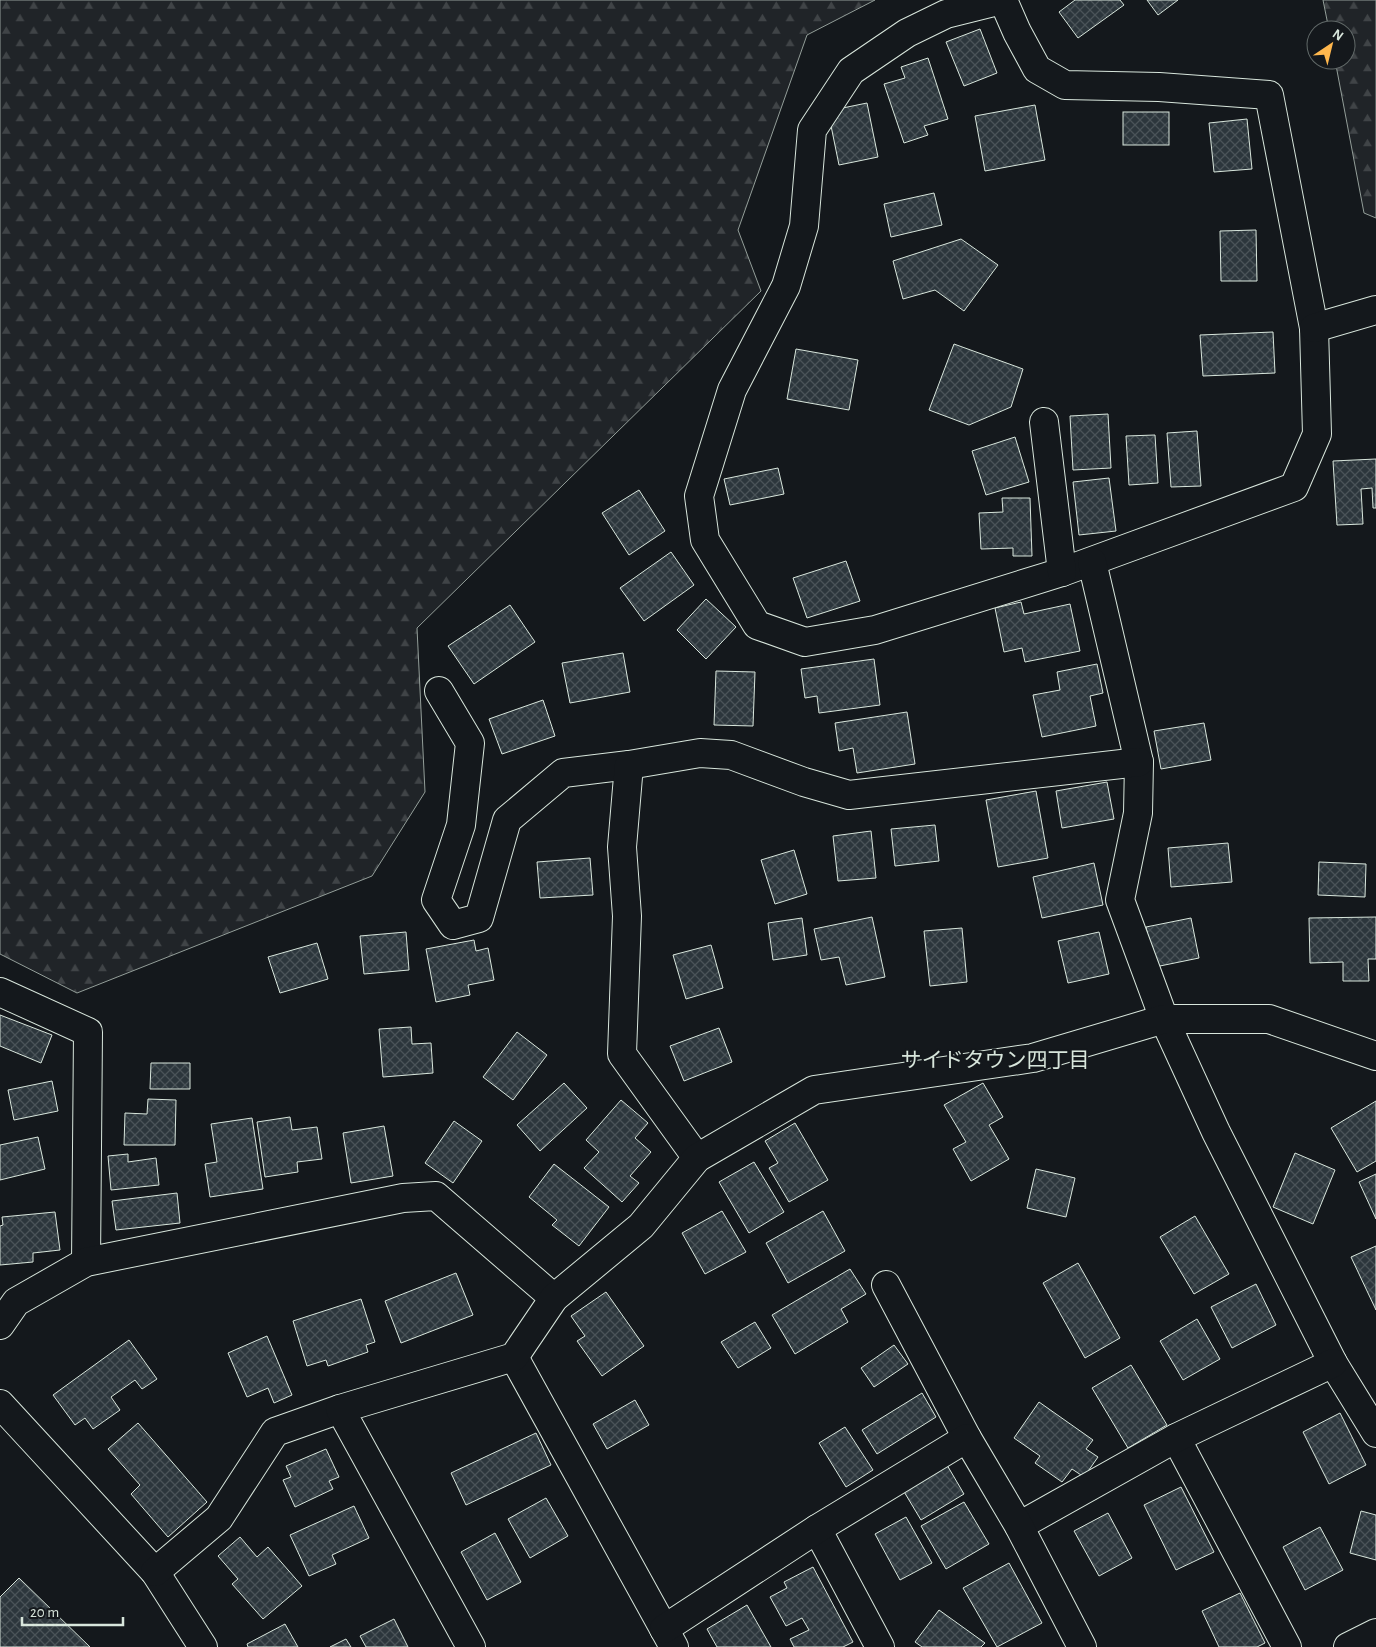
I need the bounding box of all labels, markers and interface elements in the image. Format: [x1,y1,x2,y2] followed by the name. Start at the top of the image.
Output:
[1306,20,1356,70] north arrow
[1330,27,1346,44] text: N
[901,1049,1090,1071] district label: サイドタウン四丁目
[22,1594,124,1626] scale bar
[30,1605,59,1620] text: 20 m

